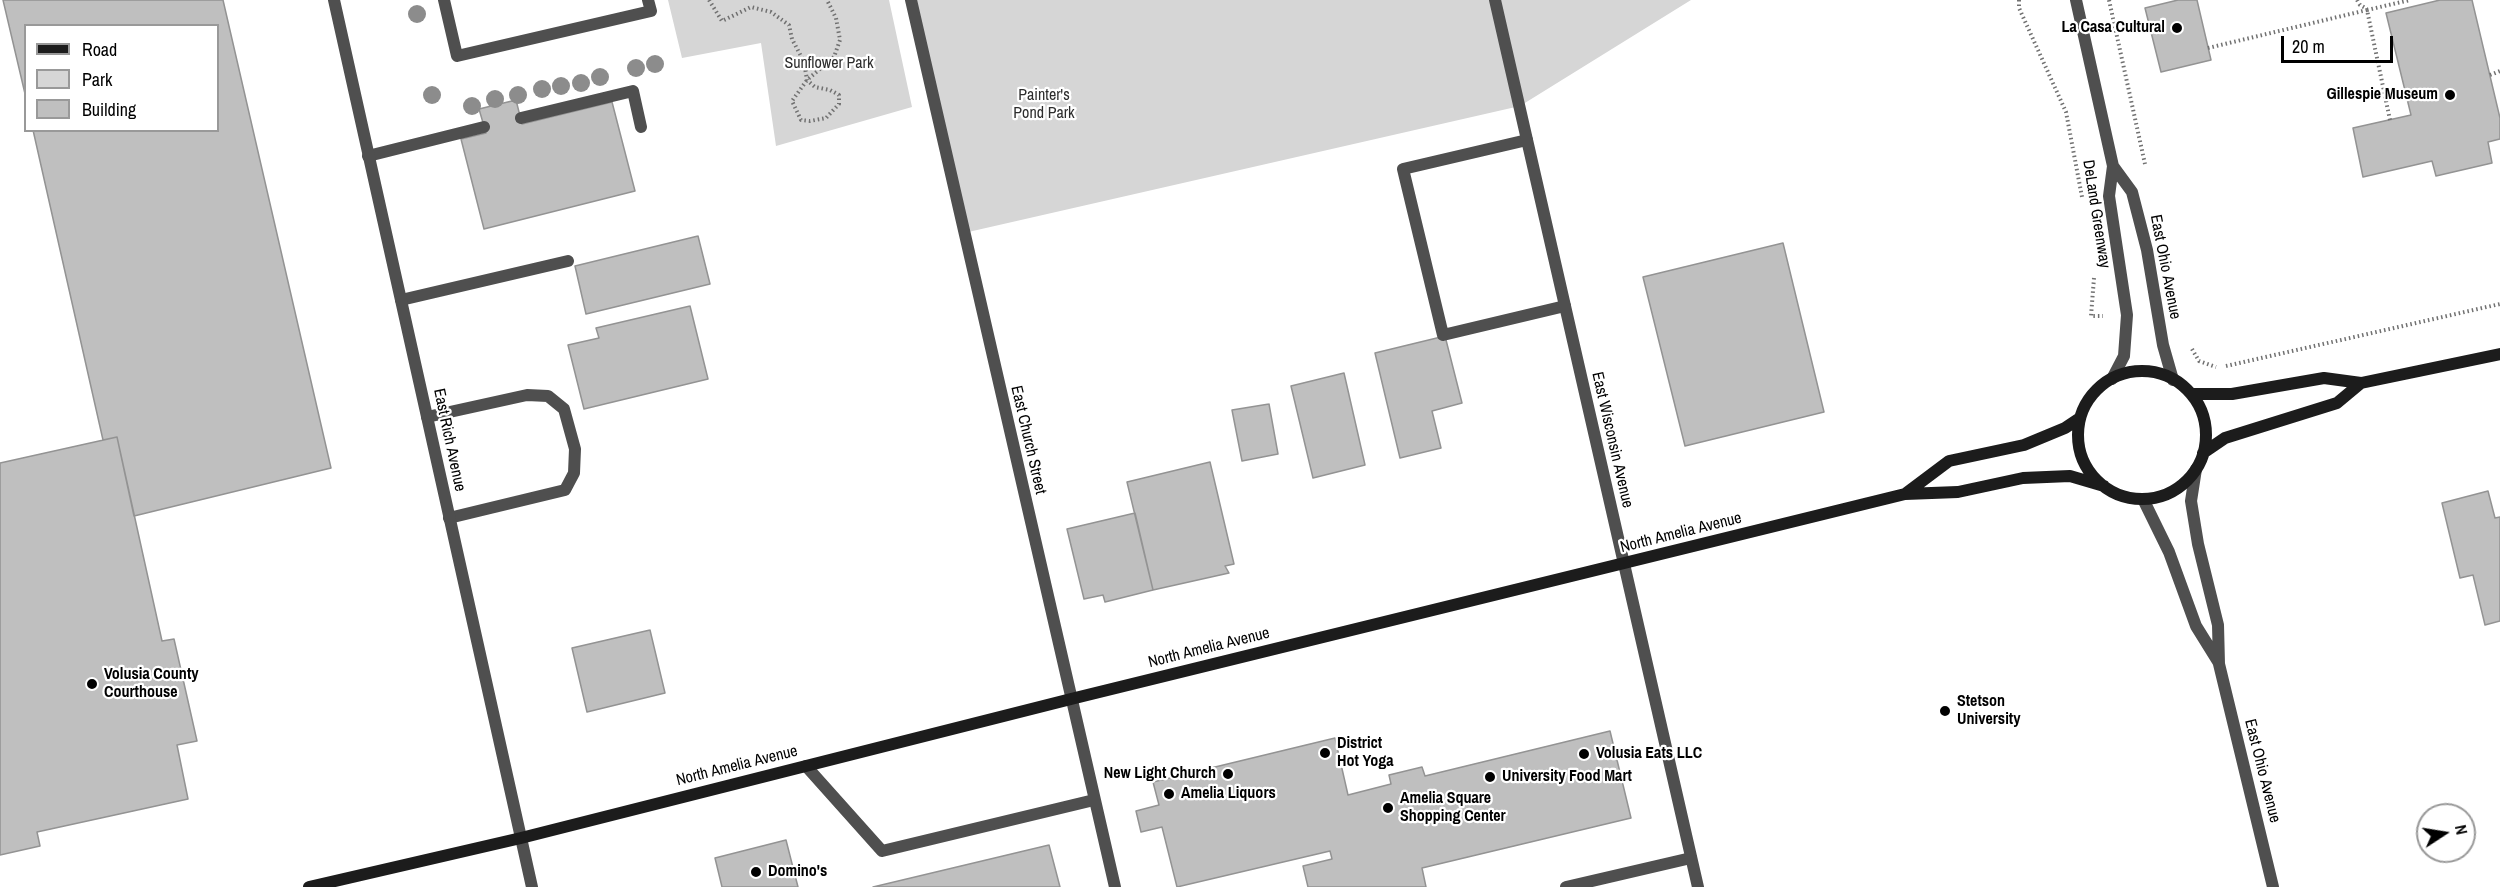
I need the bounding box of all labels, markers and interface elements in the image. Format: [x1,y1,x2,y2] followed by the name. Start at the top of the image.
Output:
[2061,18,2165,38] place label: La Casa Cultural
[2170,21,2184,35] marker: La Casa Cultural
[24,24,219,132] legend
[2284,24,2396,62] scale bar
[2292,34,2325,59] text: 20 m
[82,37,117,62] text: Road
[785,54,873,74] park label: Sunflower Park
[82,67,112,92] text: Park
[2326,85,2438,105] place label: Gillespie Museum
[1013,86,1075,124] park label: Painter's Pond Park
[2443,88,2457,102] marker: Gillespie Museum
[82,97,136,122] text: Building
[2078,158,2114,270] street label: DeLand Greenway
[2145,213,2185,321] street label: East Ohio Avenue
[1587,370,1637,510] street label: East Wisconsin Avenue
[1006,384,1050,496] street label: East Church Street
[429,387,469,493] street label: East Rich Avenue
[1618,509,1744,557] street label: North Amelia Avenue
[1146,624,1272,672] street label: North Amelia Avenue
[104,665,199,703] place label: Volusia County Courthouse
[85,677,99,691] marker: Volusia County Courthouse
[1957,692,2020,730] place label: Stetson University
[1938,704,1952,718] marker: Stetson University
[2240,717,2284,825] street label: East Ohio Avenue
[1337,734,1394,772] place label: District Hot Yoga
[674,742,800,790] street label: North Amelia Avenue
[1596,744,1702,764] place label: Volusia Eats LLC
[1318,746,1332,760] marker: District Hot Yoga
[1577,747,1591,761] marker: Volusia Eats LLC
[1104,764,1216,784] place label: New Light Church
[1221,767,1235,781] marker: New Light Church
[1502,767,1632,787] place label: University Food Mart
[1483,770,1497,784] marker: University Food Mart
[1181,784,1276,804] place label: Amelia Liquors
[1162,787,1176,801] marker: Amelia Liquors
[1400,789,1506,827] place label: Amelia Square Shopping Center
[1381,801,1395,815] marker: Amelia Square Shopping Center
[2416,803,2476,863] north arrow
[2450,823,2473,837] text: N
[768,862,827,882] place label: Domino's
[749,865,763,879] marker: Domino's

